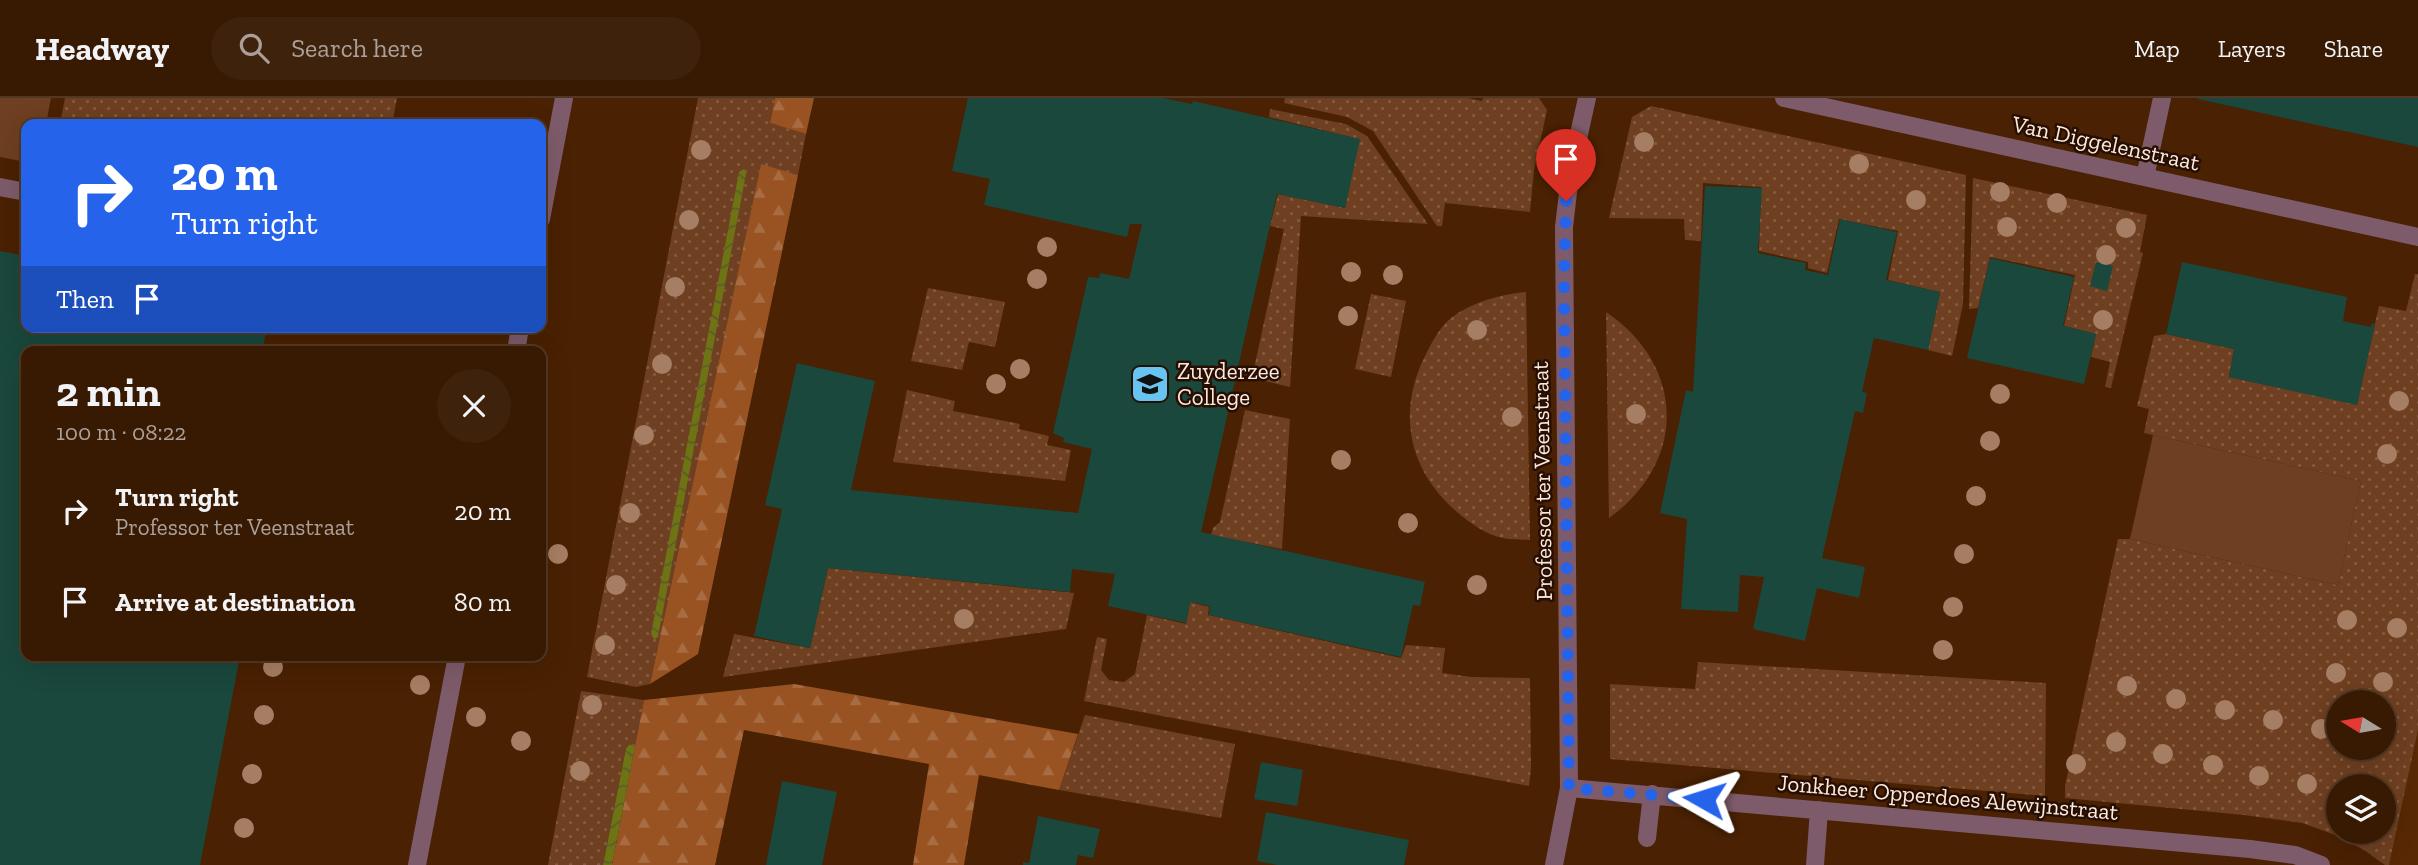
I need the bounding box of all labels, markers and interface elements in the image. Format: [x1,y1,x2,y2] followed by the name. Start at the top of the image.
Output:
[211,17,701,80] search box
[35,29,169,68] text: Headway
[235,29,273,67] icon: search
[291,32,423,64] text: Search here
[2134,34,2180,63] text: Map
[2218,34,2286,63] text: Layers
[2324,34,2383,63] text: Share
[2009,109,2203,177] street label: Van Diggelenstraat
[1536,129,1596,201] pin
[1547,140,1585,178] icon: arrive
[171,144,278,203] text: 20 m
[56,147,147,238] icon: right
[171,204,318,242] text: Turn right
[128,280,166,318] icon: arrive
[56,283,114,315] text: Then
[1177,357,1279,411] place label: Zuyderzee College
[1526,361,1558,601] street label: Professor ter Veenstraat
[1129,363,1171,405] school or university icon: Zuyderzee College
[56,366,161,417] text: 2 min
[437,369,511,443] button: close
[56,418,186,446] text: 100 m · 08:22
[115,481,238,513] text: Turn right
[56,492,94,530] icon: right
[454,495,511,527] text: 20 m
[115,513,354,541] text: Professor ter Veenstraat
[56,583,94,621] icon: arrive
[115,586,355,618] text: Arrive at destination
[454,586,511,618] text: 80 m
[2326,690,2396,760] north arrow
[2326,690,2396,844] map controls
[1667,762,1741,836] position arrow
[1776,768,2120,826] street label: Jonkheer Opperdoes Alewijnstraat
[2326,774,2396,844] button: layers

